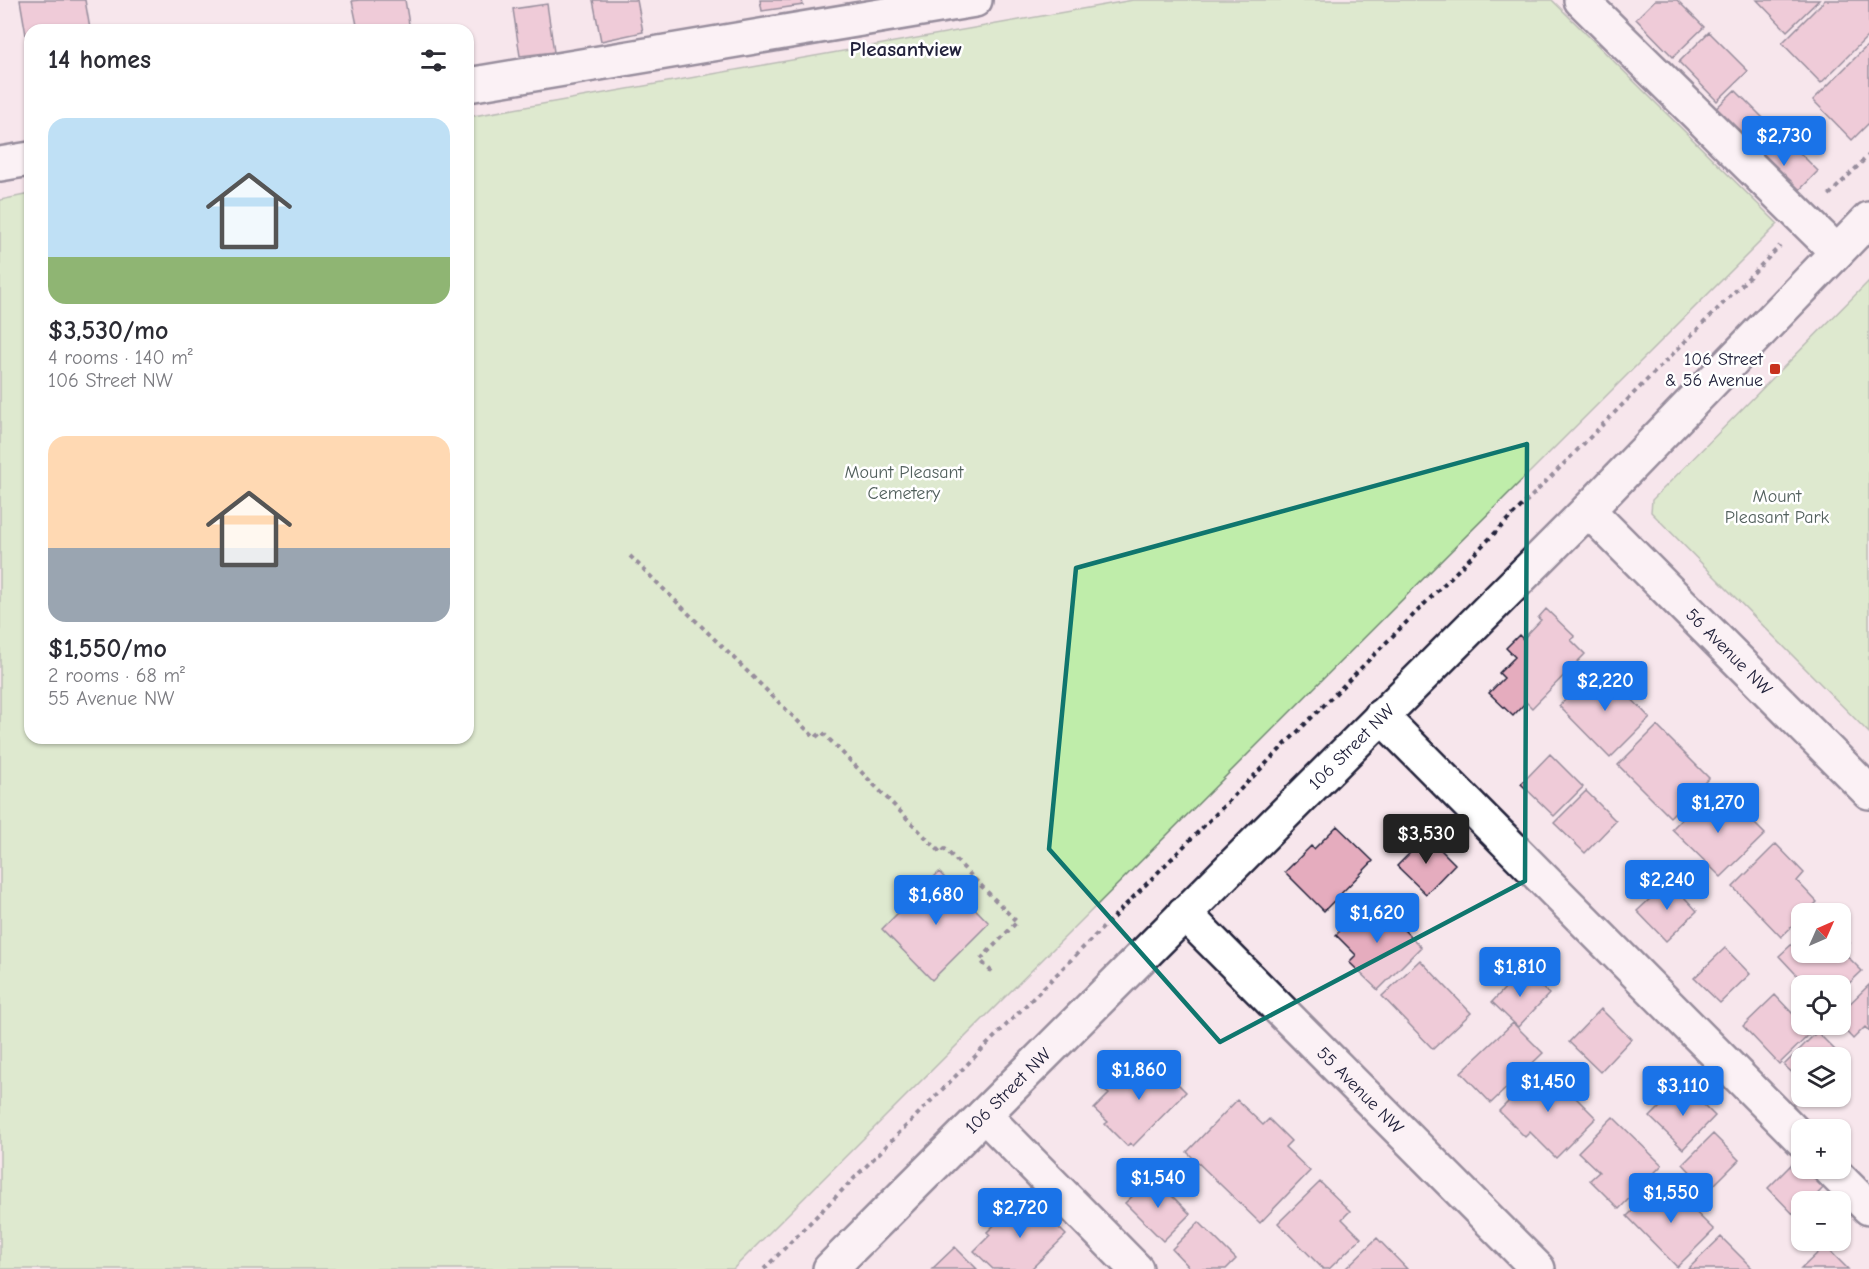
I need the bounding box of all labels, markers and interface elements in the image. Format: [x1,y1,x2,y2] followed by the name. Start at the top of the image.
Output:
[850,37,962,61] district label: Pleasantview
[417,44,450,77] icon: filters
[48,45,151,75] text: 14 homes
[1735,116,1833,167] pin: $2,730
[1756,124,1812,147] text: $2,730
[195,157,303,265] icon: home
[48,316,168,346] text: $3,530/mo
[48,346,193,369] text: 4 rooms · 140 m²
[1665,349,1764,391] place label: 106 Street & 56 Avenue
[1768,362,1782,376] marker: 106 Street & 56 Avenue
[48,369,173,392] text: 106 Street NW
[844,462,964,504] park label: Mount Pleasant Cemetery
[195,475,303,583] icon: home
[1725,486,1830,528] park label: Mount Pleasant Park
[1682,604,1777,700] street label: 56 Avenue NW
[48,634,167,664] text: $1,550/mo
[1556,661,1654,712] pin: $2,220
[48,664,185,687] text: 2 rooms · 68 m²
[1576,669,1634,692] text: $2,220
[48,687,174,710] text: 55 Avenue NW
[1304,699,1399,794] street label: 106 Street NW
[1669,783,1767,834] pin: $1,270
[1691,791,1745,814] text: $1,270
[1377,814,1475,865] pin: $3,530
[1397,822,1455,845] text: $3,530
[1618,860,1716,911] pin: $2,240
[1639,868,1695,891] text: $2,240
[887,875,985,926] pin: $1,680
[908,883,964,906] text: $1,680
[1328,893,1426,944] pin: $1,620
[1349,901,1405,924] text: $1,620
[1791,903,1851,963] north arrow
[1791,903,1851,1251] map controls
[1471,947,1569,998] pin: $1,810
[1493,955,1547,978] text: $1,810
[1791,975,1851,1035] button: locate
[1313,1042,1408,1138] street label: 55 Avenue NW
[961,1043,1056,1138] street label: 106 Street NW
[1791,1047,1851,1107] button: layers
[1090,1050,1188,1101] pin: $1,860
[1111,1058,1167,1081] text: $1,860
[1499,1062,1597,1113] pin: $1,450
[1634,1066,1732,1117] pin: $3,110
[1520,1070,1576,1093] text: $1,450
[1657,1074,1709,1097] text: $3,110
[1791,1119,1851,1179] button: +
[1109,1158,1207,1209] pin: $1,540
[1130,1166,1186,1189] text: $1,540
[1622,1173,1720,1224] pin: $1,550
[1643,1181,1699,1204] text: $1,550
[971,1188,1069,1239] pin: $2,720
[1791,1191,1851,1251] button: −
[992,1196,1048,1219] text: $2,720

